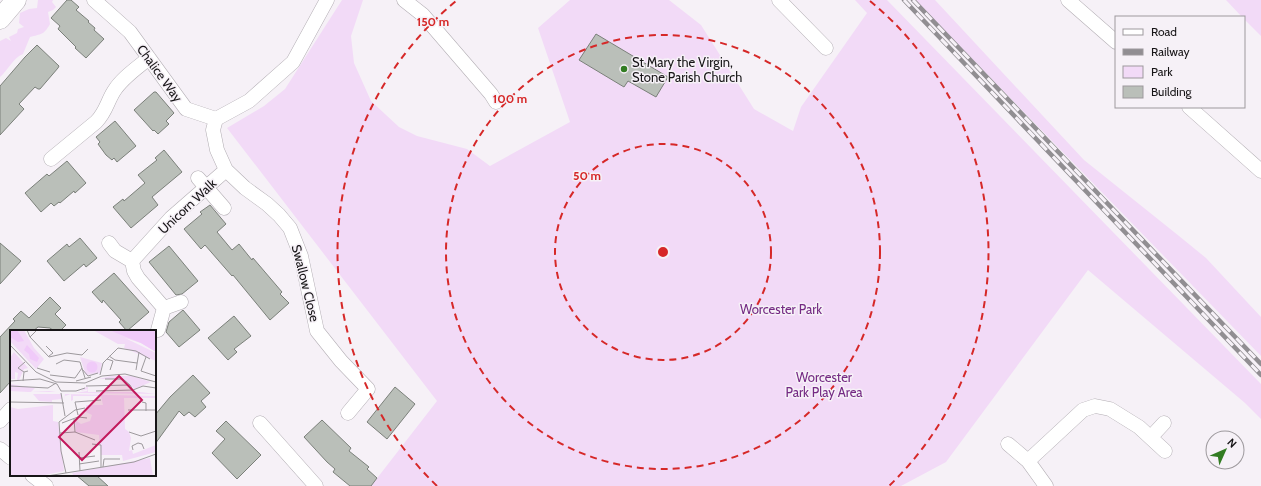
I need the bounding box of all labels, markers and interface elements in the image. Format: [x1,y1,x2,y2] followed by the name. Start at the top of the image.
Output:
[417,14,449,29] text: 150 m
[1115,16,1245,108] legend
[1151,24,1177,39] text: Road
[134,41,186,105] street label: Chalice Way
[1151,44,1189,59] text: Railway
[632,54,742,85] place label: St Mary the Virgin, Stone Parish Church
[619,64,629,74] marker: St Mary the Virgin, Stone Parish Church
[1151,64,1173,79] text: Park
[1151,84,1193,99] text: Building
[493,91,527,106] text: 100 m
[573,168,601,183] text: 50 m
[155,175,219,237] street label: Unicorn Walk
[289,243,323,323] street label: Swallow Close
[656,245,670,259] centre of rings
[740,301,822,317] park label: Worcester Park
[10,330,156,476] inset map
[785,369,863,400] park label: Worcester Park Play Area
[1205,430,1245,470] north arrow
[1224,435,1240,451] text: N

